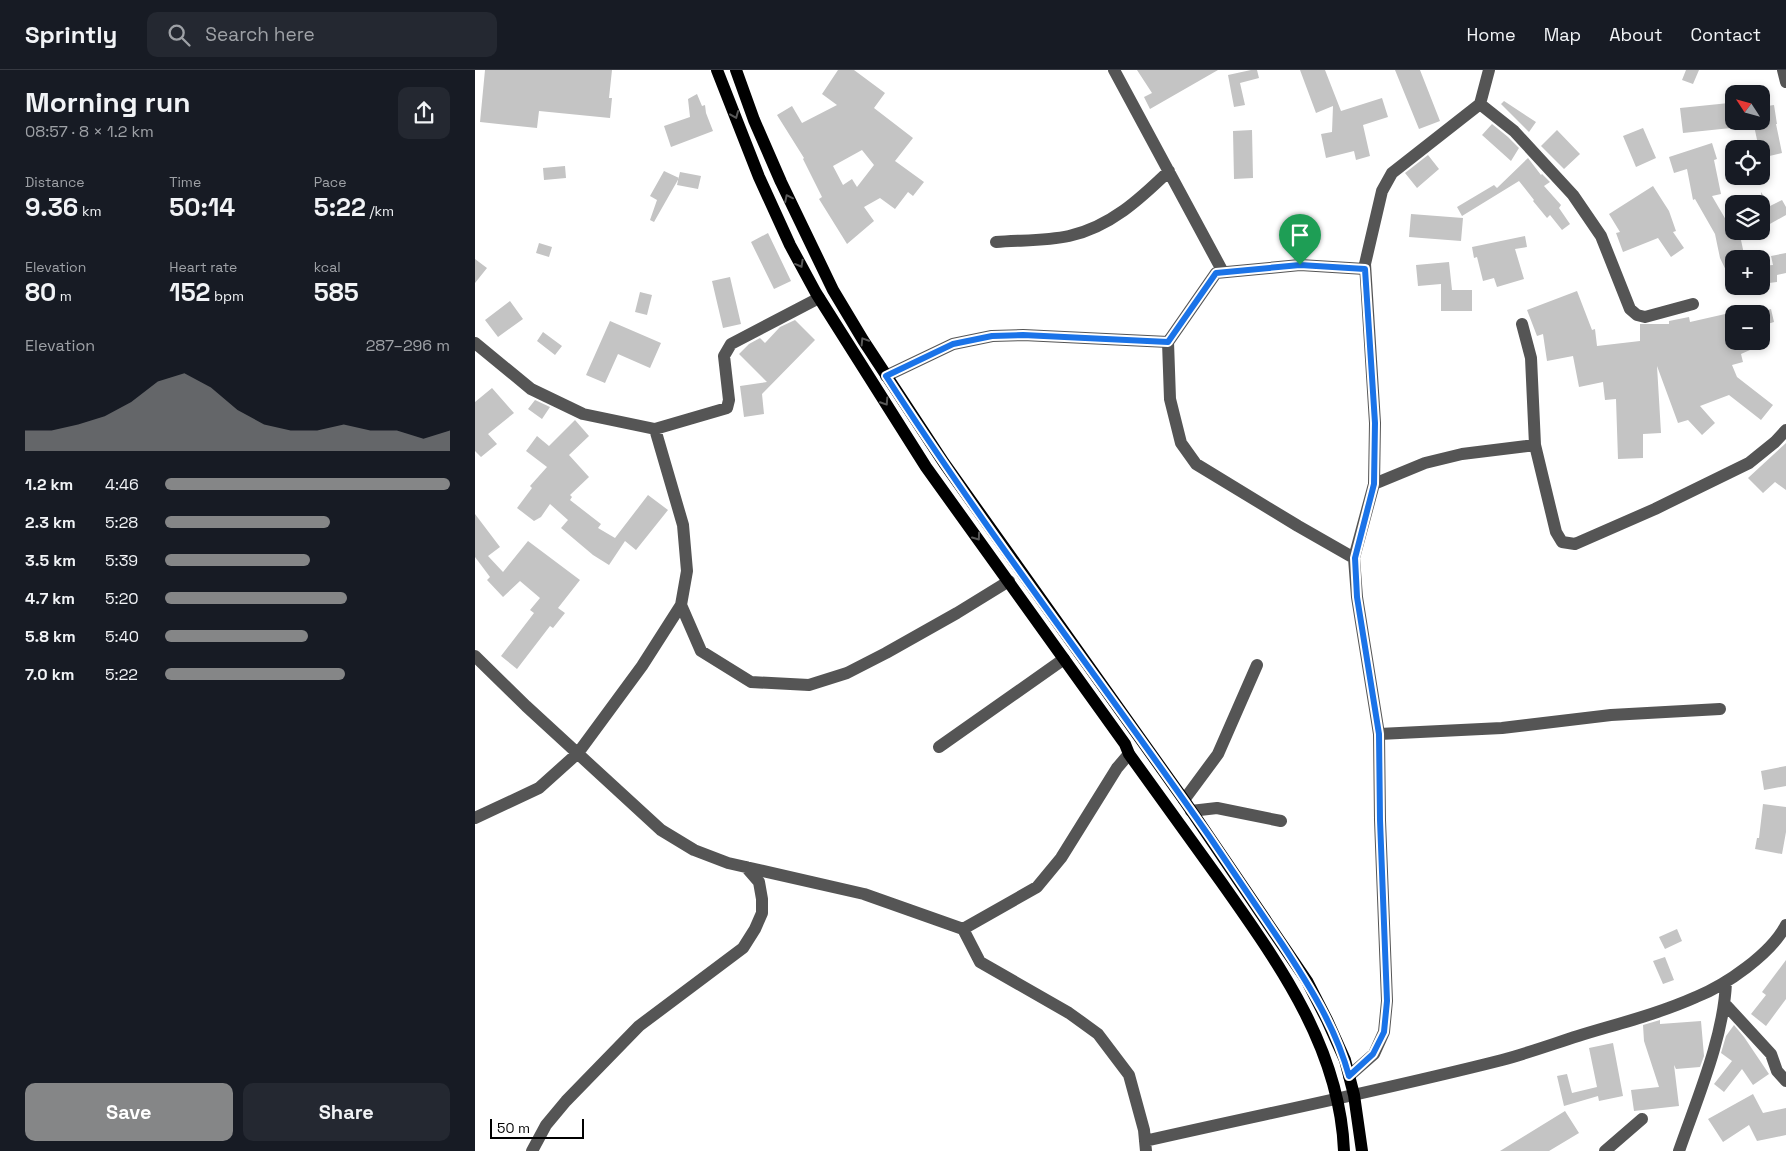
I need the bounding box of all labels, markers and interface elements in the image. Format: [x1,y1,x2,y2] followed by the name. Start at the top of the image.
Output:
[147,12,497,57] search box
[25,19,117,50] text: Sprintly
[165,21,193,49] icon: search
[205,22,315,47] text: Search here
[1467,23,1516,46] text: Home
[1544,23,1581,46] text: Map
[1609,23,1663,46] text: About
[1691,23,1761,46] text: Contact
[25,84,190,120] text: Morning run
[1725,85,1770,130] north arrow
[1725,85,1770,350] map controls
[398,87,450,139] button: share
[728,110,739,119] one-way arrow
[25,121,154,142] text: 08:57 · 8 × 1.2 km
[1725,140,1770,185] button: locate
[25,173,85,191] text: Distance
[169,173,201,191] text: Time
[314,173,346,191] text: Pace
[25,191,78,223] text: 9.36
[169,191,235,223] text: 50:14
[314,191,366,223] text: 5:22
[784,194,794,203] one-way arrow
[1725,195,1770,240] button: layers
[78,202,101,220] text: km
[366,202,394,220] text: /km
[1279,214,1321,265] pin
[1286,221,1314,249] icon: arrive
[1725,250,1770,295] button: +
[25,258,86,276] text: Elevation
[169,258,237,276] text: Heart rate
[314,258,341,276] text: kcal
[794,259,804,268] one-way arrow
[25,276,56,308] text: 80
[169,276,210,308] text: 152
[314,276,359,308] text: 585
[56,287,72,305] text: m
[210,287,244,305] text: bpm
[1725,305,1770,350] button: −
[25,335,95,356] text: Elevation
[366,335,450,356] text: 287–296 m
[860,338,870,347] one-way arrow
[879,397,888,406] one-way arrow
[25,474,73,495] text: 1.2 km
[105,474,139,495] text: 4:46
[25,512,76,533] text: 2.3 km
[105,512,138,533] text: 5:28
[970,531,980,540] one-way arrow
[25,550,76,571] text: 3.5 km
[105,550,138,571] text: 5:39
[25,588,75,609] text: 4.7 km
[105,588,139,609] text: 5:20
[25,626,76,647] text: 5.8 km
[105,626,139,647] text: 5:40
[25,664,74,685] text: 7.0 km
[105,664,138,685] text: 5:22
[25,1083,233,1141] button: Save
[243,1083,450,1141] button: Share
[490,1116,584,1139] scale bar
[497,1119,530,1137] text: 50 m

